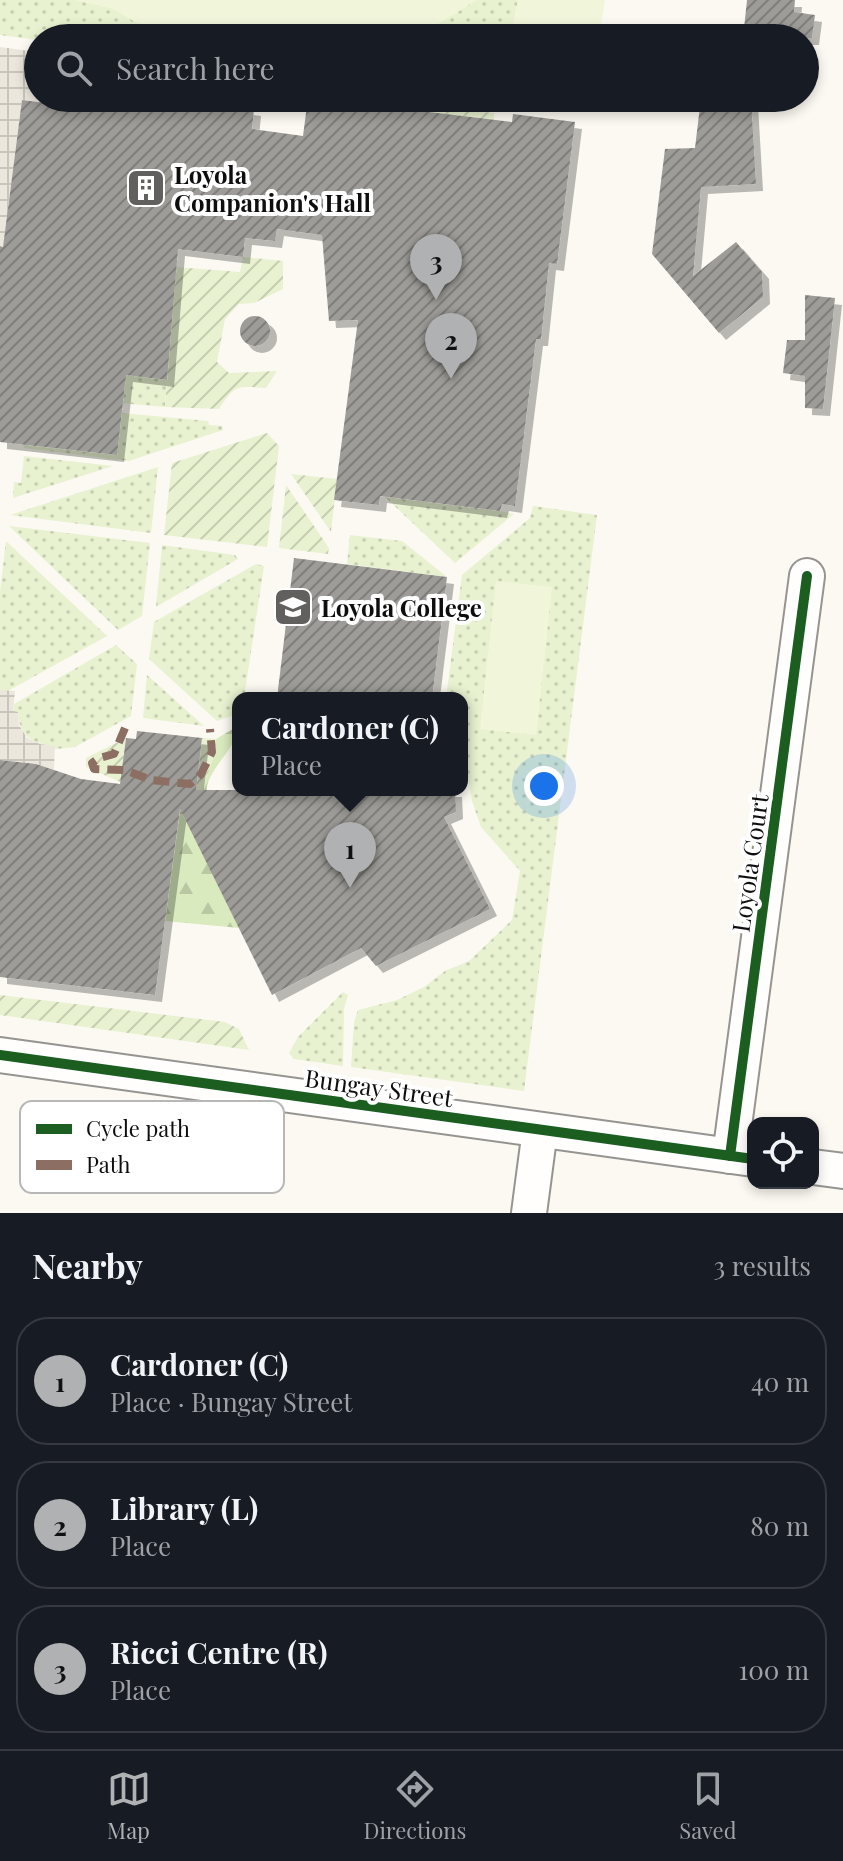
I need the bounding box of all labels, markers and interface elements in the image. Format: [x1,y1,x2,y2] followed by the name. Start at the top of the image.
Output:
[24,24,819,112] search box
[52,46,96,90] icon: search
[116,48,275,88] text: Search here
[174,158,372,218] place label: Loyola Companion's Hall
[125,167,167,209] building icon: Loyola Companion's Hall
[410,234,462,300] pin: 3
[425,313,477,379] pin: 2
[272,586,314,628] school or university icon: Loyola College
[321,591,482,623] place label: Loyola College
[232,692,468,796] popup
[261,707,439,747] text: Cardoner (C)
[261,747,322,782] text: Place
[524,766,564,806] your location
[723,791,775,934] street label: Loyola Court
[324,822,376,888] pin: 1
[303,1061,456,1113] street label: Bungay Street
[20,1101,284,1193] legend
[86,1113,190,1143] text: Cycle path
[747,1117,819,1189] map controls
[747,1117,819,1189] button: locate
[86,1149,130,1179] text: Path
[32,1242,143,1288] text: Nearby
[714,1248,811,1283] text: 3 results
[110,1344,288,1384] text: Cardoner (C)
[55,1364,65,1399] text: 1
[751,1364,809,1399] text: 40 m
[110,1384,353,1419] text: Place · Bungay Street
[110,1488,258,1528] text: Library (L)
[53,1508,67,1543] text: 2
[750,1508,809,1543] text: 80 m
[110,1528,171,1563] text: Place
[110,1632,327,1672] text: Ricci Centre (R)
[54,1652,66,1687] text: 3
[739,1652,809,1687] text: 100 m
[110,1672,171,1707] text: Place
[107,1767,151,1845] tab: Map
[364,1767,466,1845] tab: Directions
[679,1767,737,1845] tab: Saved

